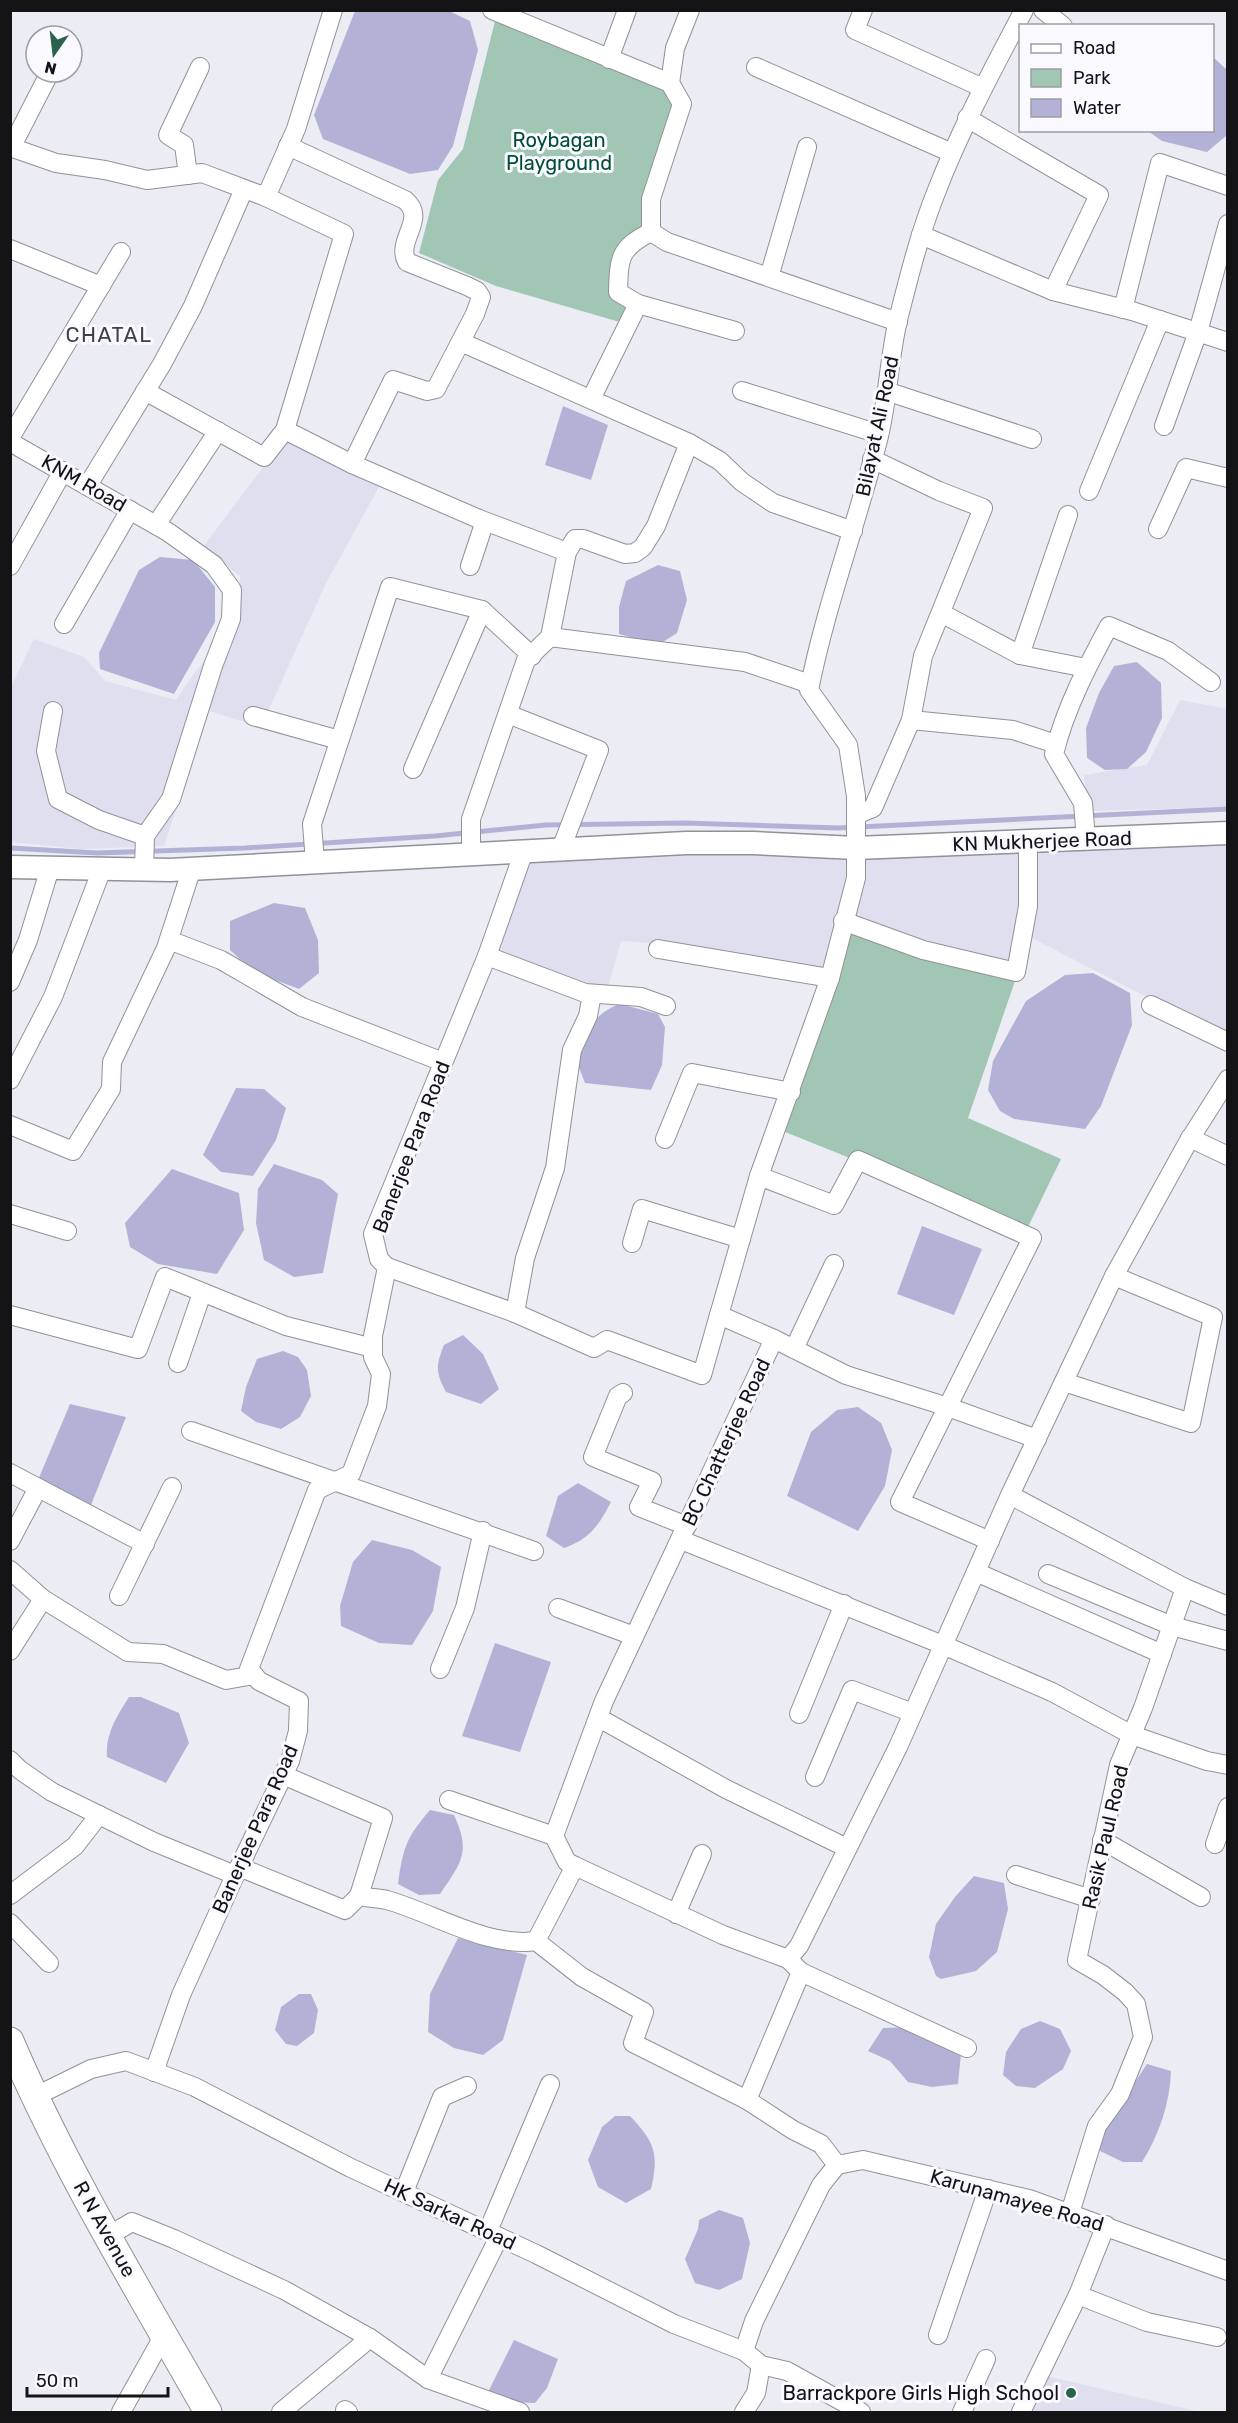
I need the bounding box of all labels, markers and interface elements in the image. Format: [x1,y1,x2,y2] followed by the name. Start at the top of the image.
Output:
[24,24,84,84] north arrow
[1019,24,1214,132] legend
[1073,37,1116,59] text: Road
[43,57,58,79] text: N
[1073,67,1111,89] text: Park
[1073,97,1121,119] text: Water
[506,128,612,175] park label: Roybagan Playground
[66,322,153,347] district label: CHATAL
[850,354,904,498] street label: Bilayat Ali Road
[37,449,131,517] street label: KNM Road
[952,826,1132,856] street label: KN Mukherjee Road
[367,1058,455,1236] street label: Banerjee Para Road
[677,1354,775,1530] street label: BC Chatterjee Road
[207,1741,303,1917] street label: Banerjee Para Road
[1077,1763,1133,1911] street label: Rasik Paul Road
[927,2164,1107,2236] street label: Karunamayee Road
[380,2173,520,2255] street label: HK Sarkar Road
[69,2177,141,2281] street label: R N Avenue
[27,2360,168,2398] scale bar
[36,2370,79,2392] text: 50 m
[783,2381,1059,2405] place label: Barrackpore Girls High School
[1064,2386,1078,2400] marker: Barrackpore Girls High School

